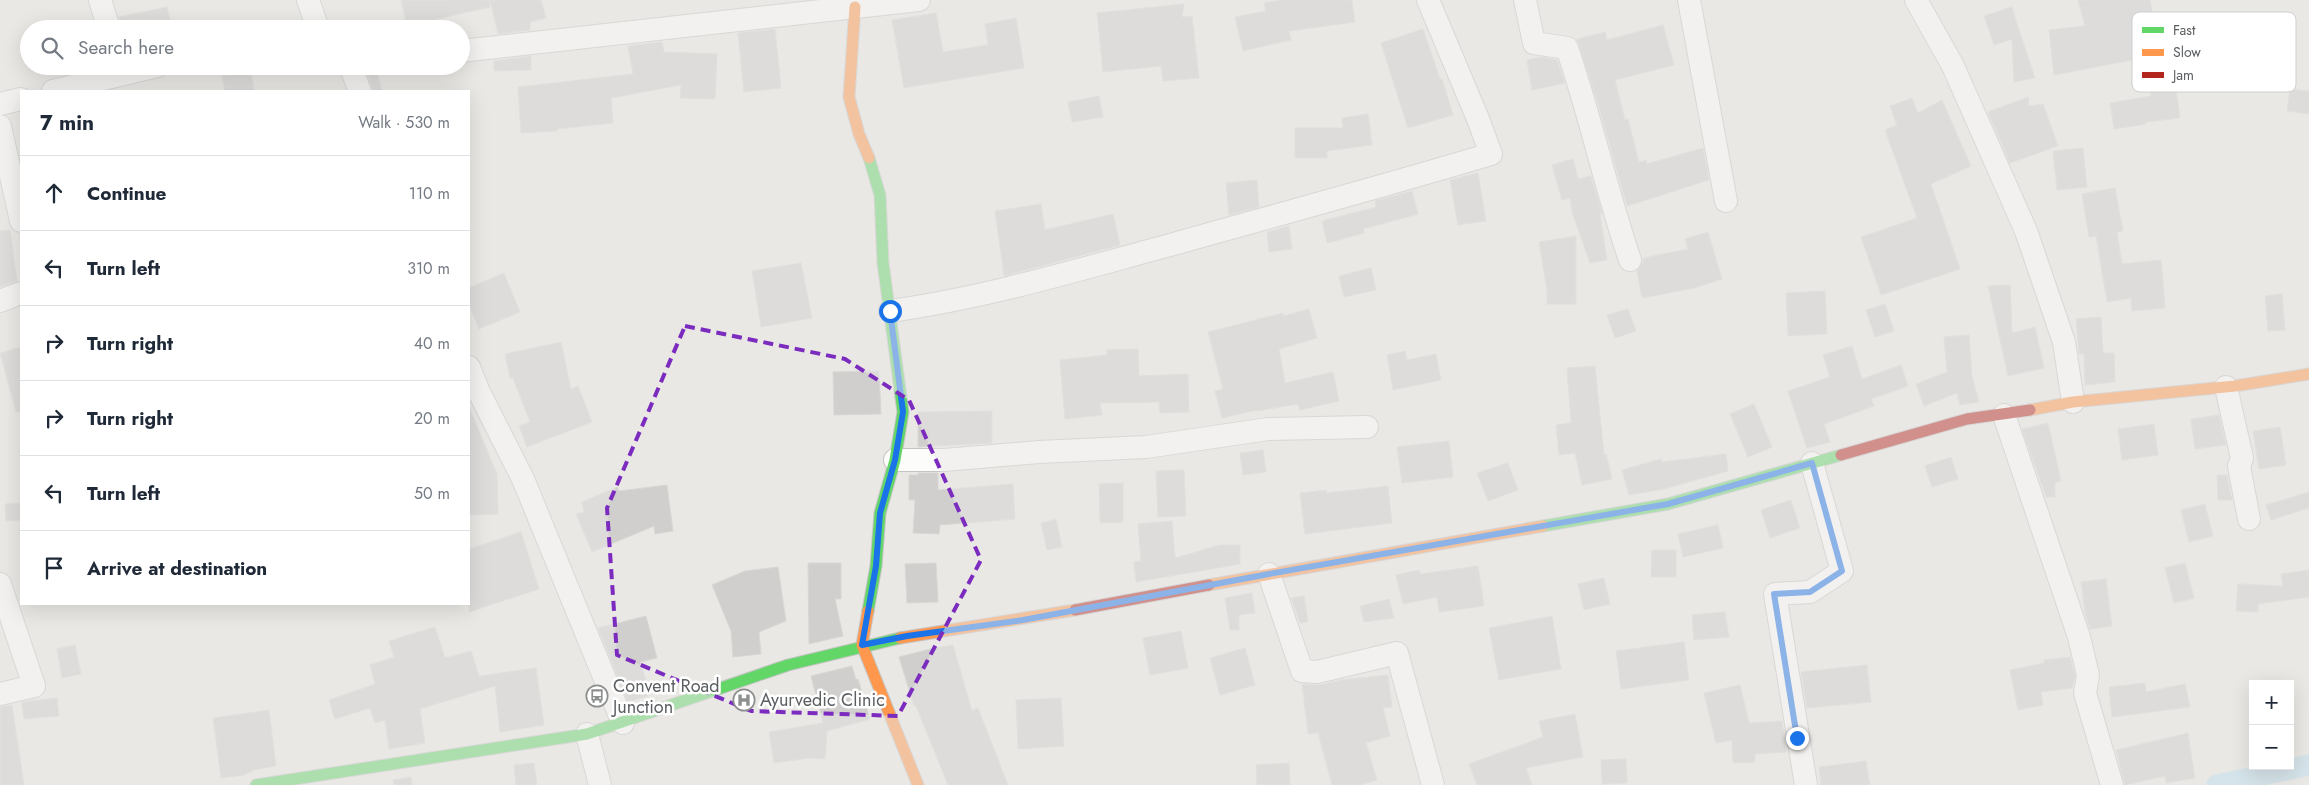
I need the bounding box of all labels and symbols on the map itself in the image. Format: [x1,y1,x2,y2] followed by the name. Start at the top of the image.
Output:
[2132,12,2296,92] legend
[2173,20,2196,40] text: Fast
[2173,42,2201,62] text: Slow
[2171,65,2194,85] text: Jam
[879,300,902,323] route start
[611,673,719,720] place label: Convent Road Junction
[585,684,609,708] bus stop icon: Convent Road Junction
[760,687,885,713] place label: Ayurvedic Clinic
[732,688,756,712] hospital icon: Ayurvedic Clinic
[1786,727,1809,750] route end

